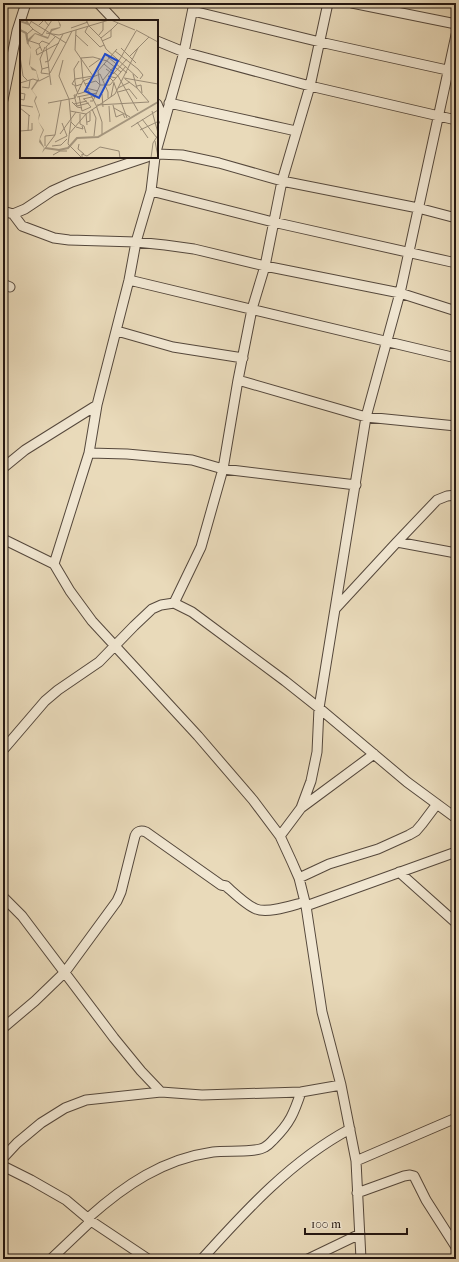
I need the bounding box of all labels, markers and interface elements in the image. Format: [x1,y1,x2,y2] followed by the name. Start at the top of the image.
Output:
[20,20,158,158] inset map
[305,1210,407,1236] scale bar
[311,1217,341,1231] text: 100 m

